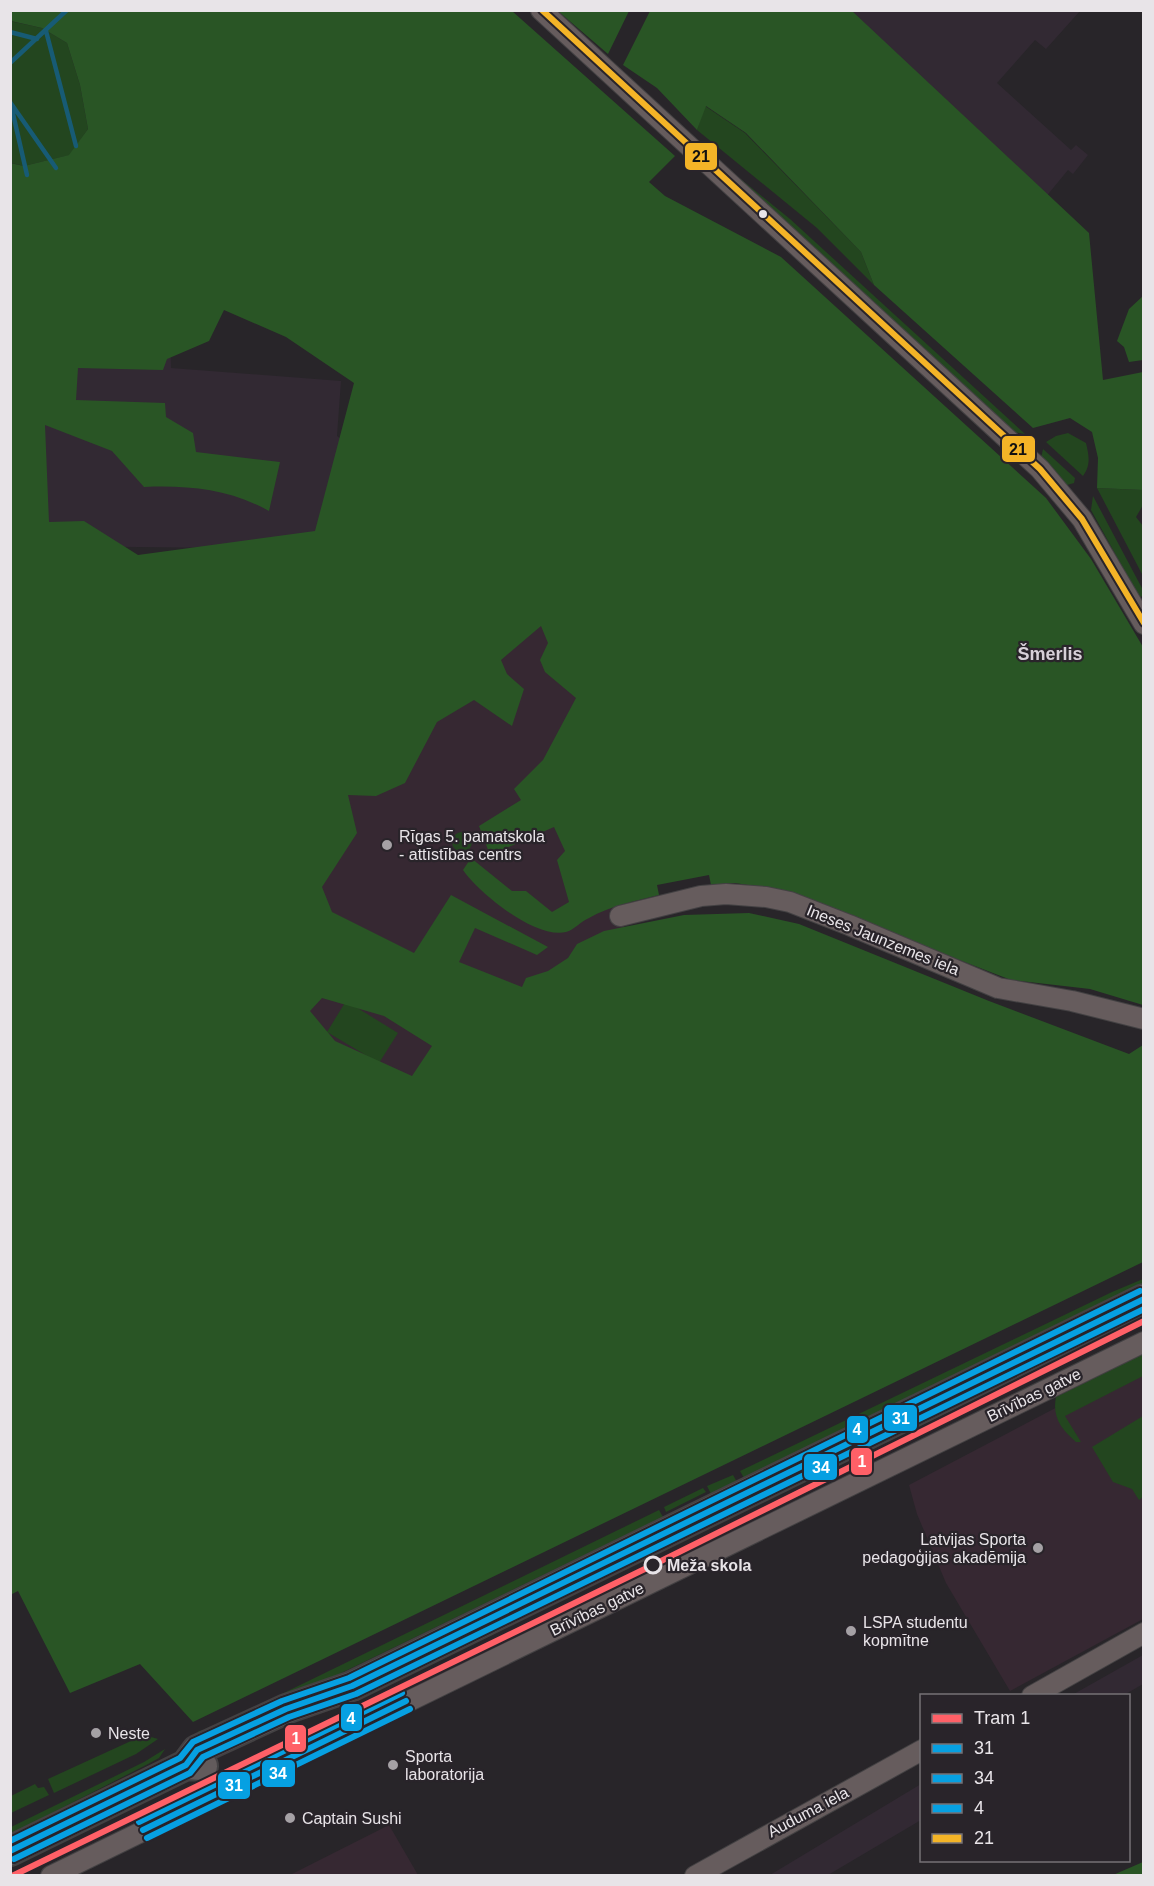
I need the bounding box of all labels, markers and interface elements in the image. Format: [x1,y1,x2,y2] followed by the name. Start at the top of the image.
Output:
[684,142,718,171] line badge: 21
[692,148,710,165] text: 21
[757,208,769,220] unlabelled marker
[1001,435,1036,463] line badge: 21
[1009,441,1027,458] text: 21
[1017,643,1083,664] district label: Šmerlis
[399,828,545,863] place label: Rīgas 5. pamatskola - attīstības centrs
[380,838,394,852] marker: Rīgas 5. pamatskola - attīstības centrs
[804,902,962,978] street label: Ineses Jaunzemes iela
[984,1365,1084,1425] street label: Brīvības gatve
[883,1404,918,1432] line badge: 31
[892,1410,910,1427] text: 31
[846,1415,869,1444] line badge: 4
[853,1421,862,1438] text: 4
[850,1447,873,1476] line badge: 1
[803,1453,838,1481] line badge: 34
[858,1453,867,1470] text: 1
[812,1459,830,1476] text: 34
[862,1531,1026,1566] place label: Latvijas Sporta pedagoģijas akadēmija
[1031,1541,1045,1555] marker: Latvijas Sporta pedagoģijas akadēmija
[644,1556,662,1574] marker: Meža skola
[667,1557,752,1574] place label: Meža skola
[547,1579,647,1639] street label: Brīvības gatve
[863,1614,968,1649] place label: LSPA studentu kopmītne
[844,1624,858,1638] marker: LSPA studentu kopmītne
[920,1694,1130,1862] legend
[340,1703,363,1732] line badge: 4
[974,1708,1030,1728] text: Tram 1
[347,1710,356,1727] text: 4
[284,1724,307,1753] line badge: 1
[108,1725,150,1742] place label: Neste
[89,1726,103,1740] marker: Neste
[292,1730,301,1747] text: 1
[974,1738,994,1758] text: 31
[405,1748,484,1783] place label: Sporta laboratorija
[386,1758,400,1772] marker: Sporta laboratorija
[261,1759,296,1788] line badge: 34
[269,1765,287,1782] text: 34
[974,1768,994,1788] text: 34
[217,1771,251,1800] line badge: 31
[225,1777,243,1794] text: 31
[765,1784,851,1840] street label: Auduma iela
[974,1798,984,1818] text: 4
[302,1810,402,1827] place label: Captain Sushi
[283,1811,297,1825] marker: Captain Sushi
[974,1828,994,1848] text: 21

